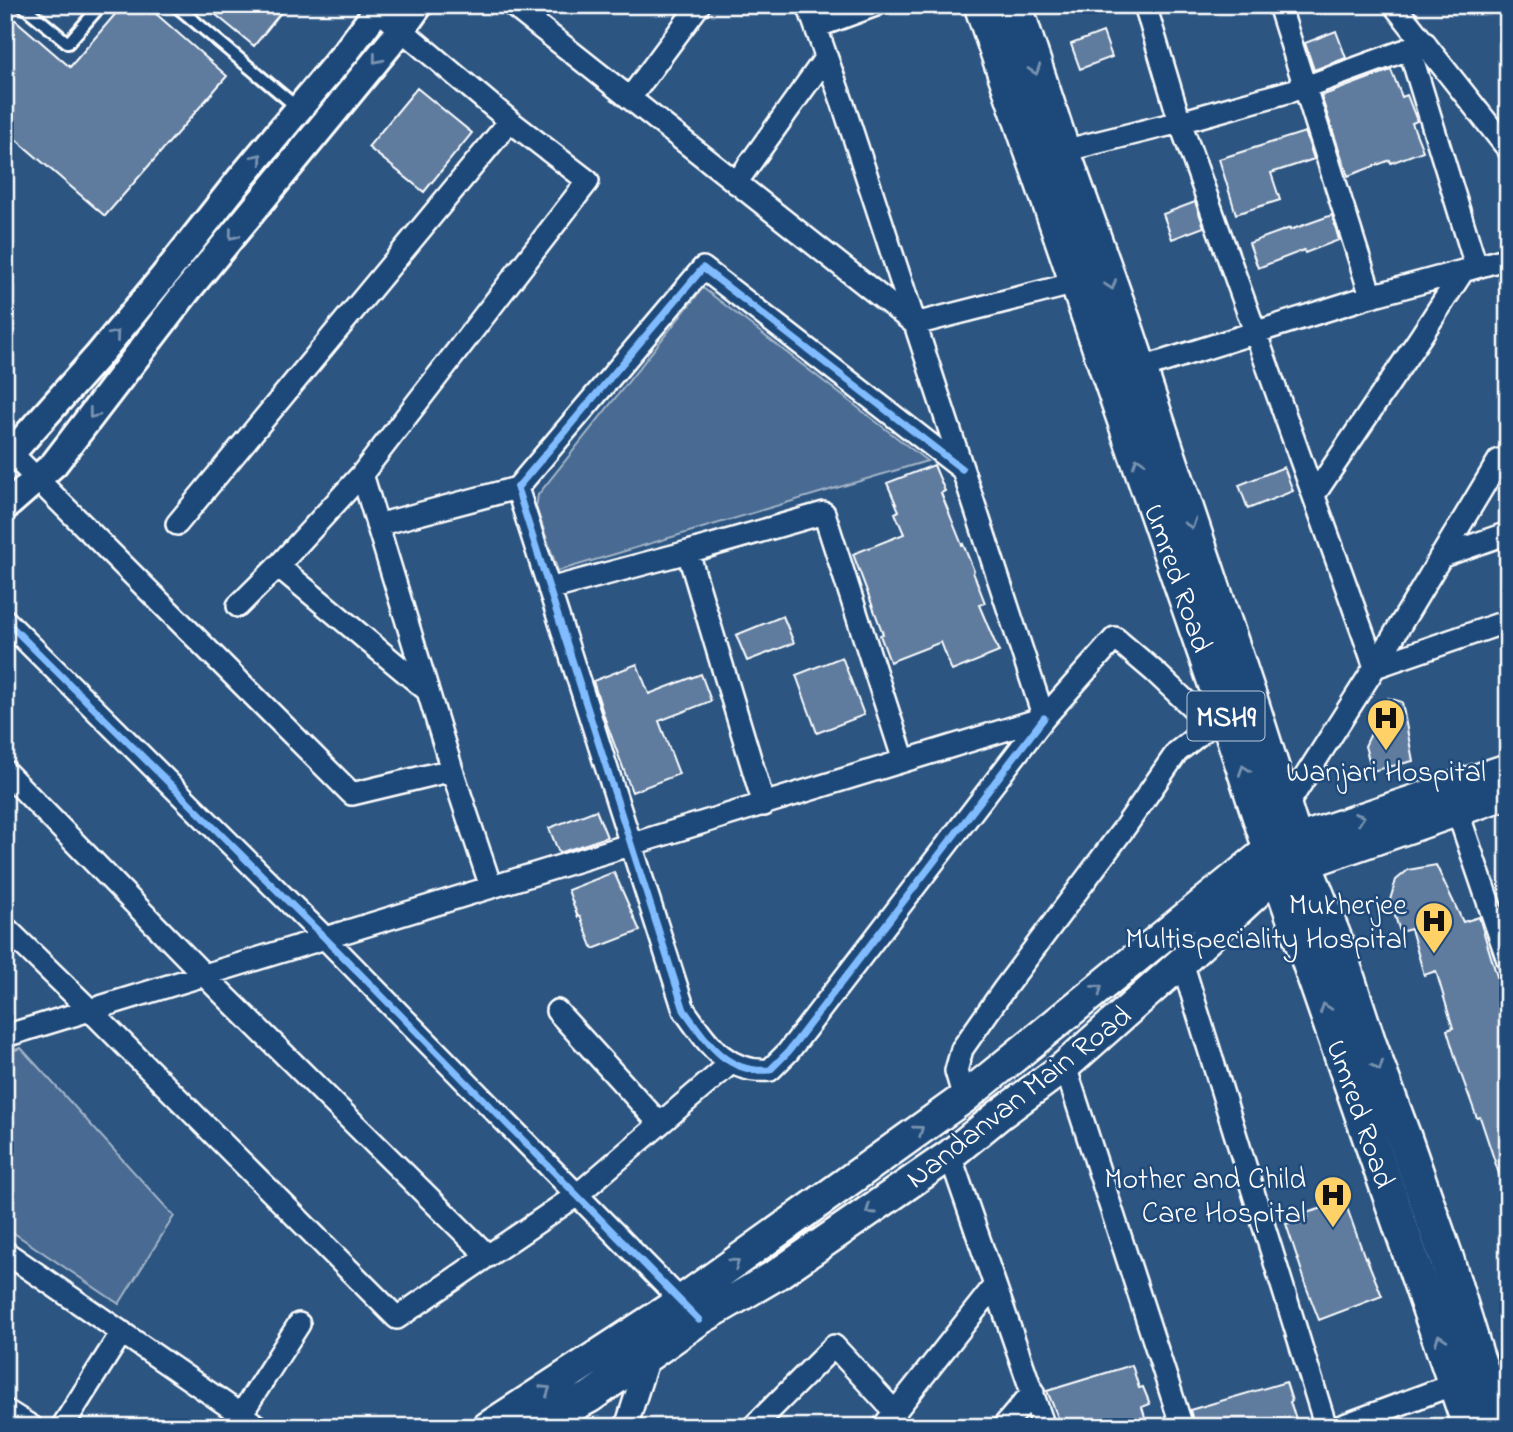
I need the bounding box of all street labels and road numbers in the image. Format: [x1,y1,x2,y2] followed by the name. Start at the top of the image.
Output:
[1130,499,1222,659] street label: Umred Road
[1188,692,1264,740] road number: MSH9
[897,996,1142,1201] street label: Nandanvan Main Road
[1312,1034,1405,1195] street label: Umred Road

